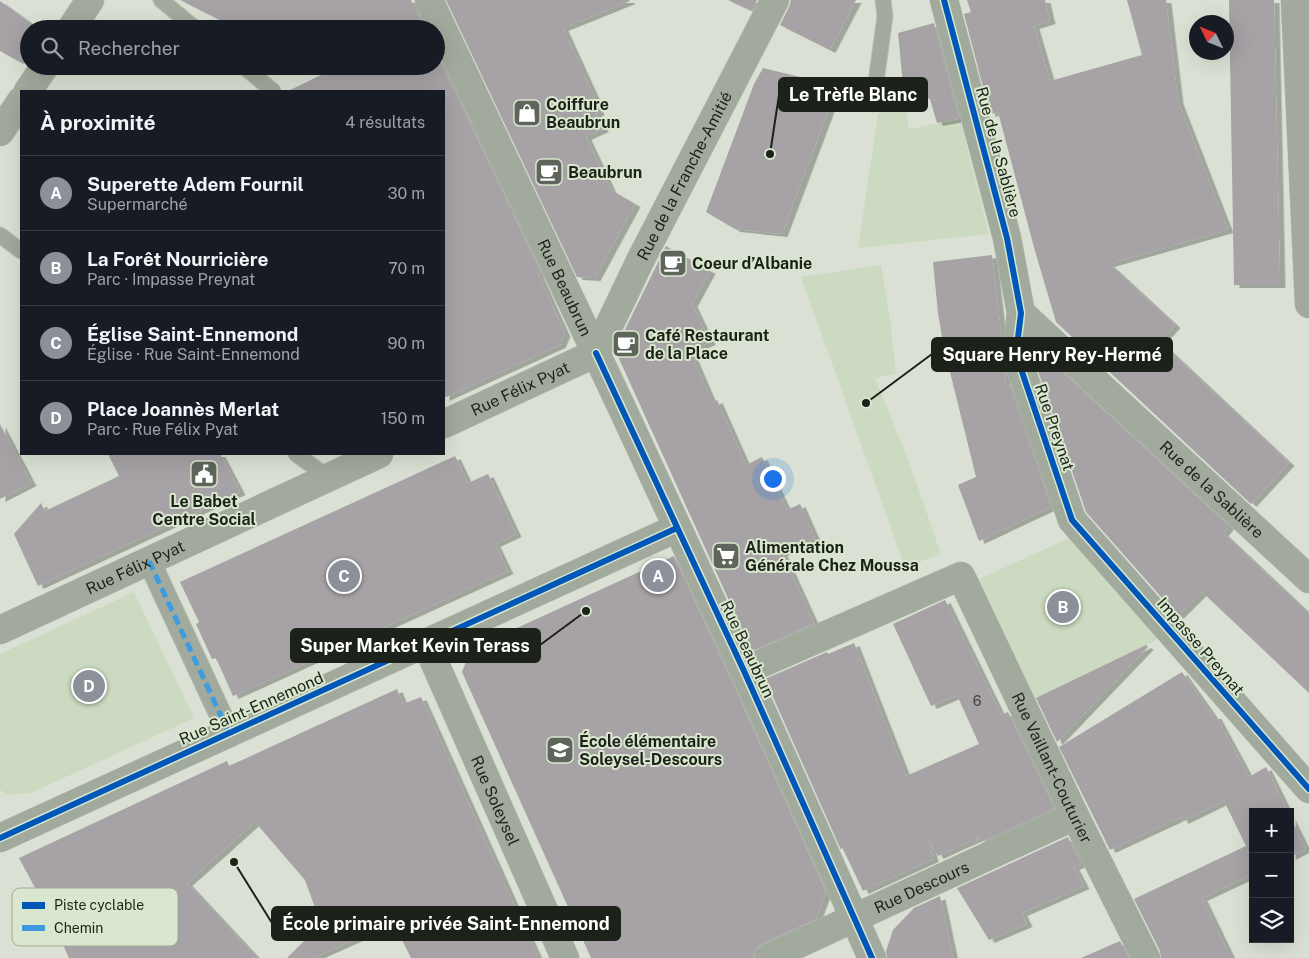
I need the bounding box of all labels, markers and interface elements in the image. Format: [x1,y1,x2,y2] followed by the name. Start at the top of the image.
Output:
[1189,15,1234,60] north arrow
[20,20,445,75] search box
[38,34,66,62] icon: search
[78,37,180,59] text: Rechercher
[779,78,927,111] callout: Le Trèfle Blanc
[789,84,917,105] text: Le Trèfle Blanc
[972,85,1025,220] street label: Rue de la Sablière
[633,88,736,264] street label: Rue de la Franche-Amitié
[546,95,620,132] place label: Coiffure Beaubrun
[512,98,542,128] shop icon: Coiffure Beaubrun
[40,110,156,135] text: À proximité
[345,113,425,132] text: 4 résultats
[534,157,564,187] cafe icon: Beaubrun
[568,163,642,182] place label: Beaubrun
[87,173,304,195] text: Superette Adem Fournil
[50,184,62,203] text: A
[388,184,425,203] text: 30 m
[87,195,188,214] text: Supermarché
[533,236,596,339] street label: Rue Beaubrun
[87,248,268,270] text: La Forêt Nourricière
[658,248,688,278] cafe icon: Coeur d’Albanie
[692,254,812,273] place label: Coeur d’Albanie
[51,259,61,278] text: B
[388,259,425,278] text: 70 m
[87,270,255,289] text: Parc · Impasse Preynat
[87,323,298,345] text: Église Saint-Ennemond
[645,326,770,363] place label: Café Restaurant de la Place
[611,329,641,359] cafe icon: Café Restaurant de la Place
[50,334,62,353] text: C
[388,334,425,353] text: 90 m
[932,338,1172,371] callout: Square Henry Rey-Hermé
[942,344,1162,365] text: Square Henry Rey-Hermé
[87,345,300,364] text: Église · Rue Saint-Ennemond
[468,358,573,420] street label: Rue Félix Pyat
[1031,381,1078,473] street label: Rue Preynat
[87,398,279,420] text: Place Joannès Merlat
[50,409,62,428] text: D
[381,409,425,428] text: 150 m
[87,420,238,439] text: Parc · Rue Félix Pyat
[1156,437,1268,542] street label: Rue de la Sablière
[189,459,219,489] public building icon: Le Babet Centre Social
[760,466,786,492] your location
[152,492,256,529] place label: Le Babet Centre Social
[83,537,188,599] street label: Rue Félix Pyat
[745,538,919,575] place label: Alimentation Générale Chez Moussa
[711,541,741,571] supermarket icon: Alimentation Générale Chez Moussa
[328,557,360,595] pin: C
[642,557,674,595] pin: A
[1047,588,1079,626] pin: B
[1153,594,1248,699] street label: Impasse Preynat
[717,598,778,701] street label: Rue Beaubrun
[291,629,540,662] callout: Super Market Kevin Terass
[300,635,530,656] text: Super Market Kevin Terass
[73,667,105,705] pin: D
[176,668,326,749] street label: Rue Saint-Ennemond
[1008,689,1096,846] street label: Rue Vaillant-Couturier
[973,693,982,709] house number: 6
[579,731,722,769] place label: École élémentaire Soleysel-Descours
[545,735,575,765] school or university icon: École élémentaire Soleysel-Descours
[467,753,523,849] street label: Rue Soleysel
[1249,808,1294,943] map controls
[1249,808,1294,853] button: +
[1249,853,1294,898] button: −
[871,857,972,918] street label: Rue Descours
[12,888,178,946] legend
[54,897,144,913] text: Piste cyclable
[1249,898,1294,943] button: layers
[272,907,620,940] callout: École primaire privée Saint-Ennemond
[282,912,610,934] text: École primaire privée Saint-Ennemond
[54,920,103,936] text: Chemin

